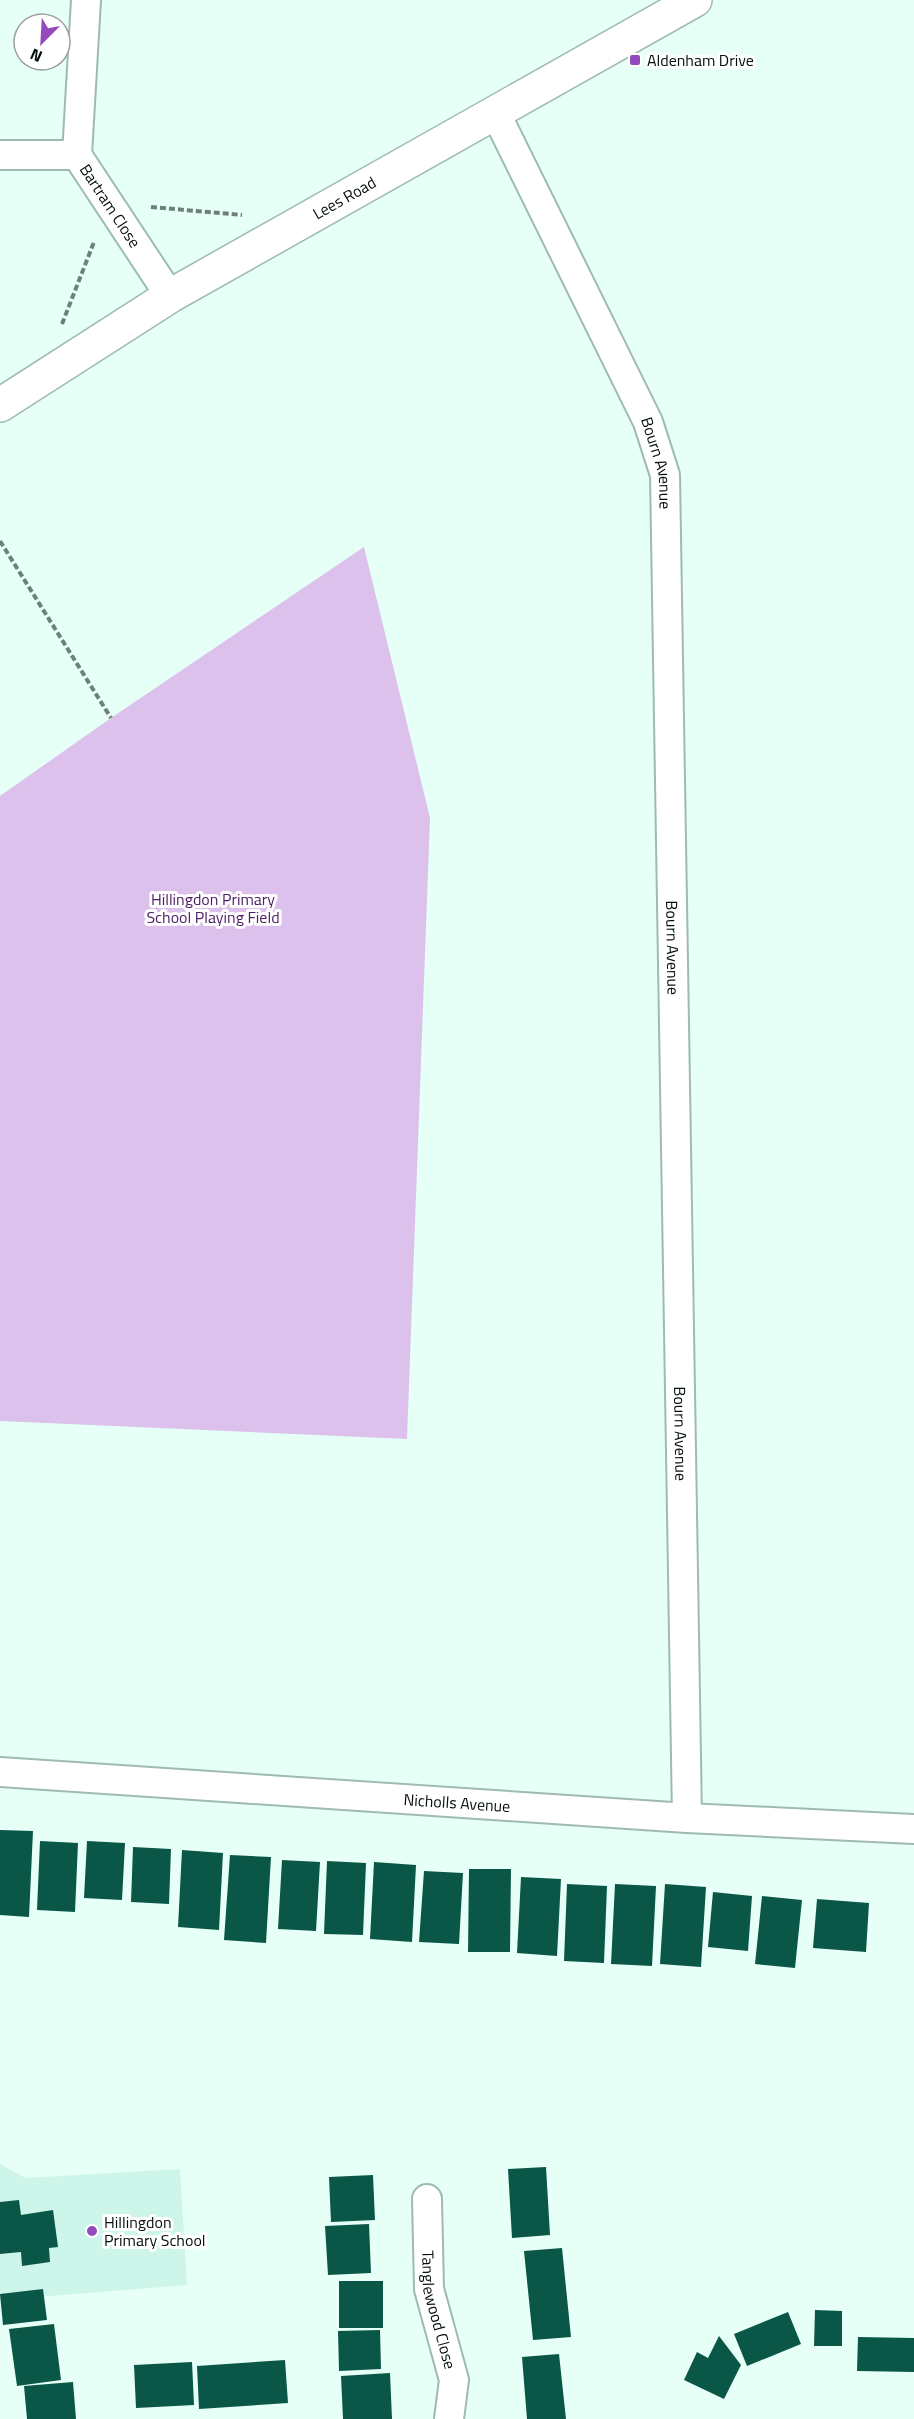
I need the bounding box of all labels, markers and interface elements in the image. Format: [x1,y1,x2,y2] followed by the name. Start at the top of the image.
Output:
[12,12,72,72] north arrow
[26,42,46,69] text: N
[647,48,754,72] place label: Aldenham Drive
[628,53,642,67] marker: Aldenham Drive
[74,159,147,252] street label: Bartram Close
[308,170,380,225] street label: Lees Road
[635,414,678,509] street label: Bourn Avenue
[146,887,280,929] park label: Hillingdon Primary School Playing Field
[660,900,686,995] street label: Bourn Avenue
[668,1386,693,1481] street label: Bourn Avenue
[403,1787,511,1818] street label: Nicholls Avenue
[104,2210,206,2252] place label: Hillingdon Primary School
[85,2224,99,2238] marker: Hillingdon Primary School
[416,2250,462,2372] street label: Tanglewood Close

